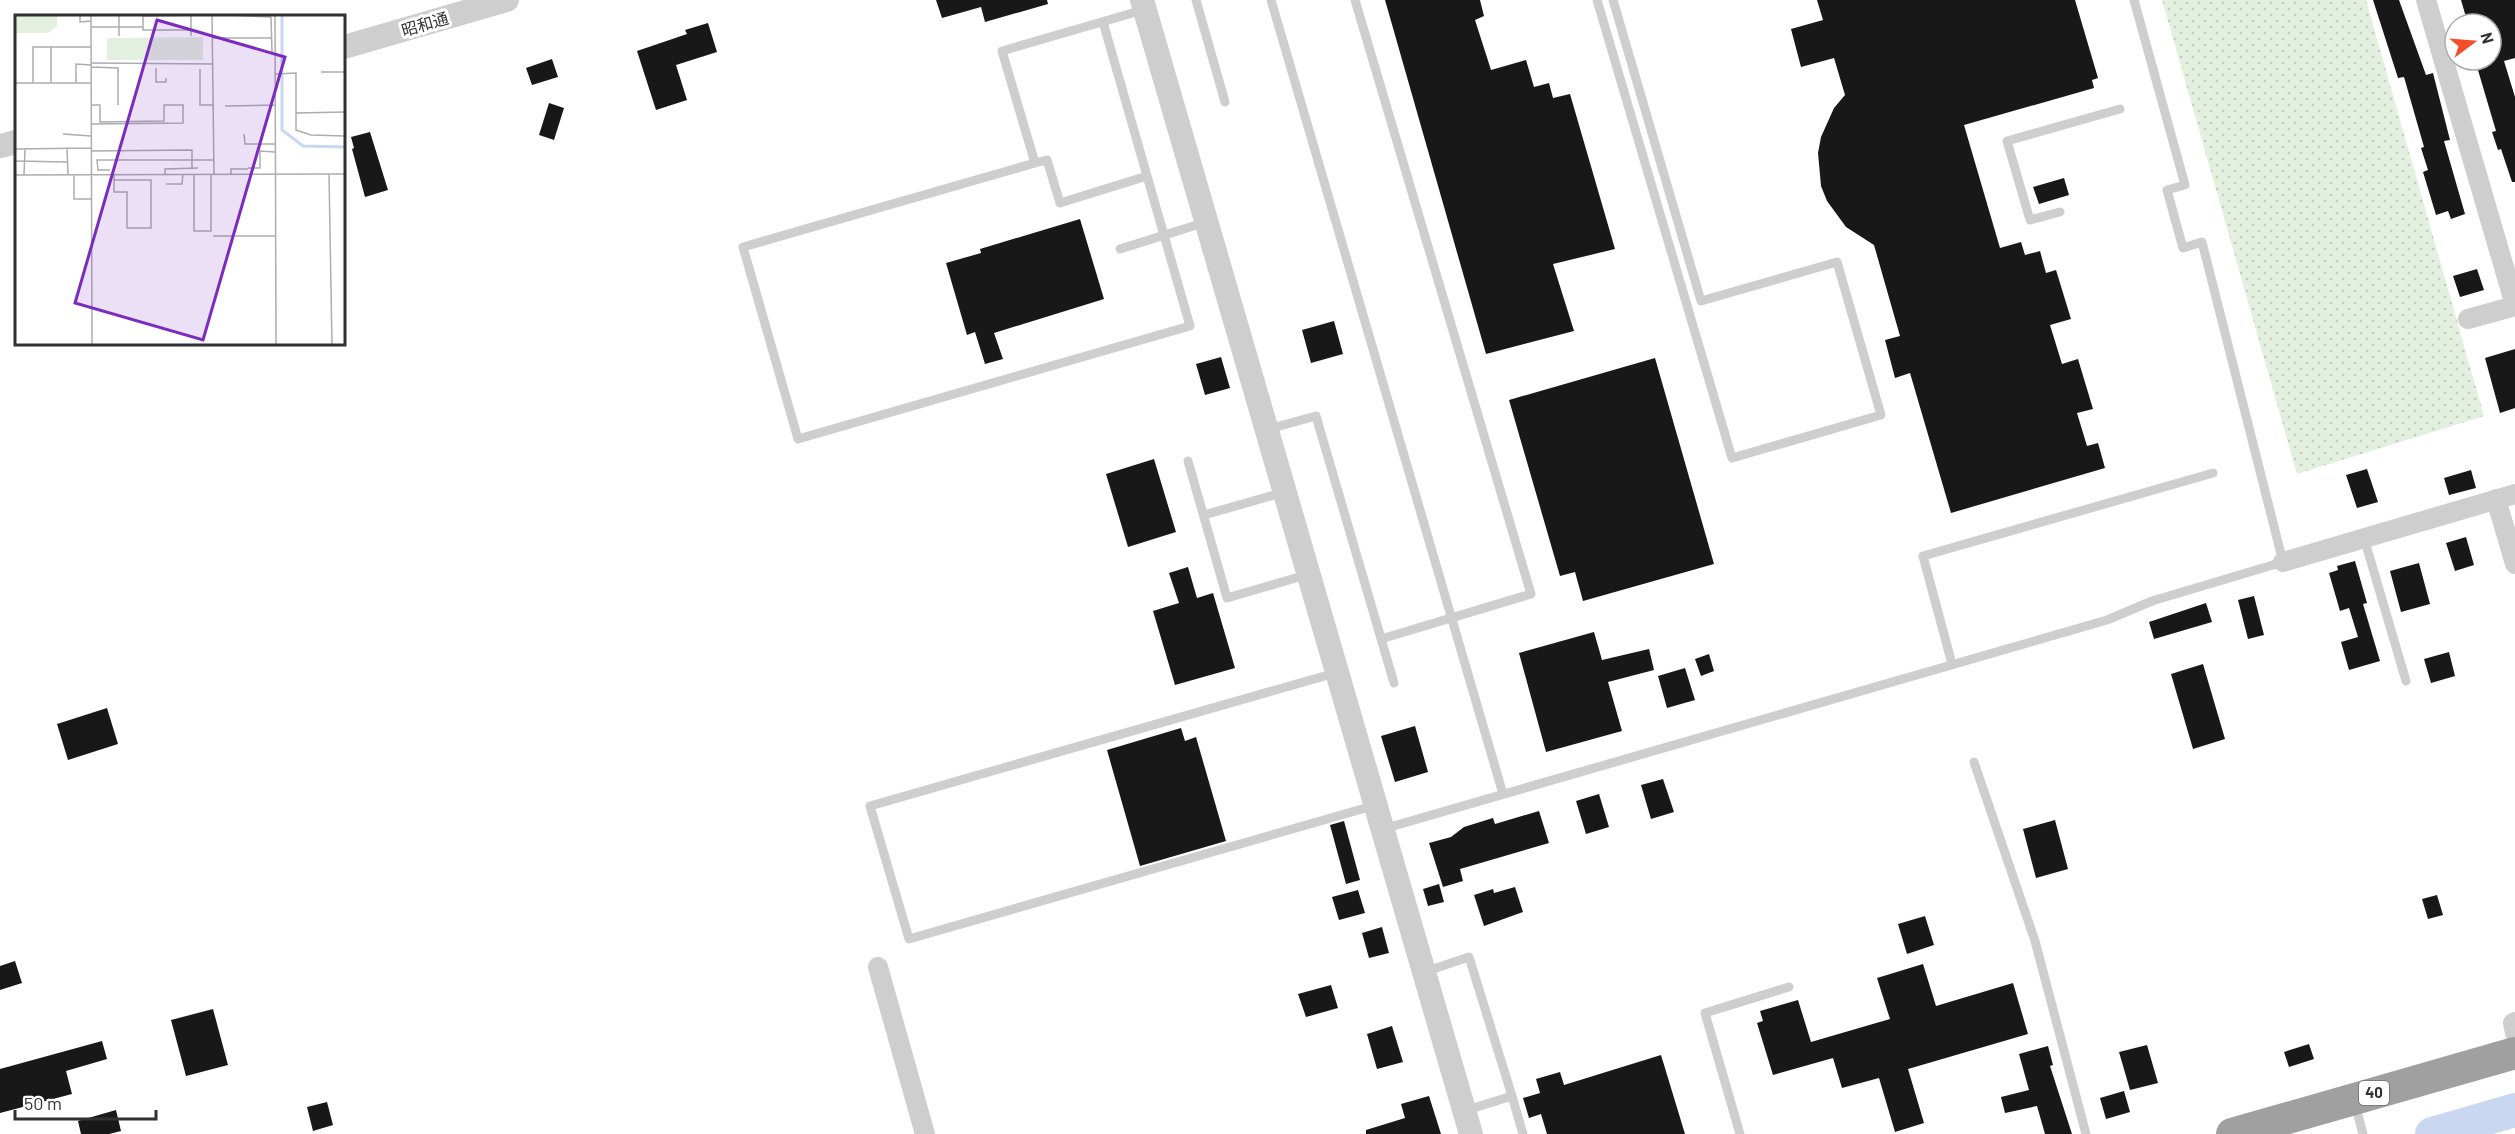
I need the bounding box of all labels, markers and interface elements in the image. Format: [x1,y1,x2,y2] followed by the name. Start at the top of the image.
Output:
[399,8,451,39] street label: 昭和通
[2443,12,2503,72] north arrow
[15,15,345,345] inset map
[2477,30,2498,45] text: N
[2359,1081,2389,1105] road number: 40
[15,1083,156,1121] scale bar
[24,1092,62,1114] text: 50 m

